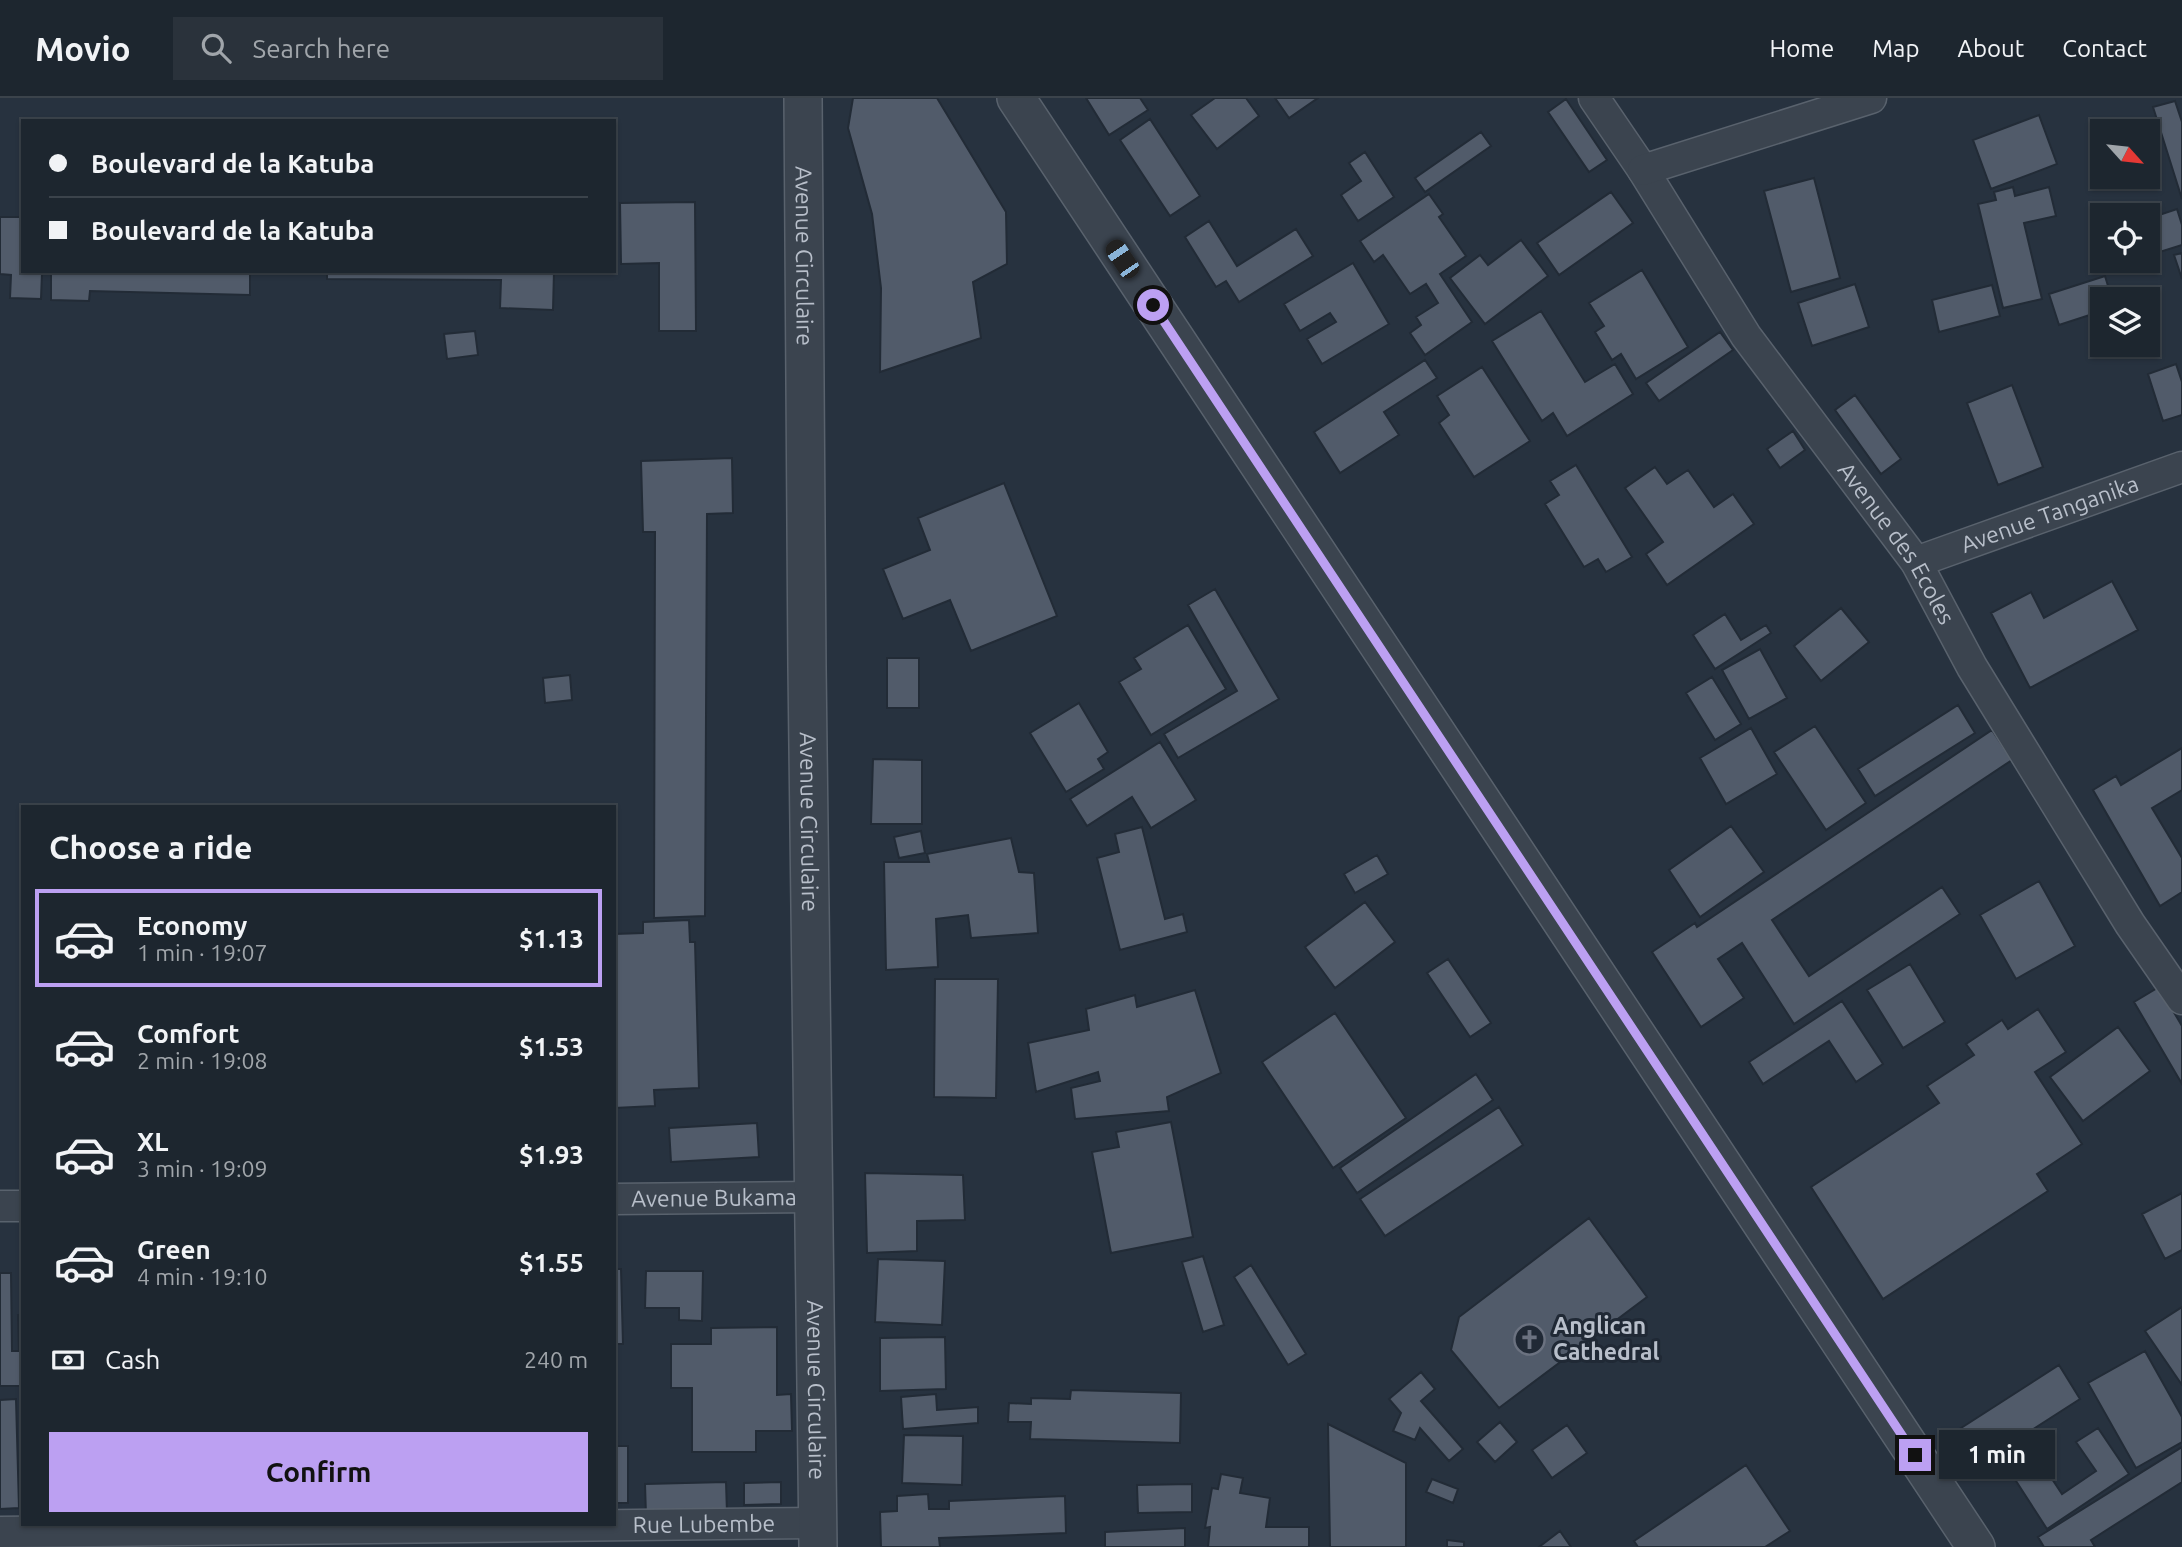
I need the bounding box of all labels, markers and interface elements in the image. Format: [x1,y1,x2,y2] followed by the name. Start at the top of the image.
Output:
[173,17,663,80] search box
[197,29,235,67] icon: search
[35,30,131,67] text: Movio
[253,34,390,63] text: Search here
[1769,35,1834,62] text: Home
[1872,35,1919,62] text: Map
[1957,35,2024,62] text: About
[2062,35,2147,62] text: Contact
[2090,119,2160,189] north arrow
[2090,119,2160,357] map controls
[91,149,375,178] text: Boulevard de la Katuba
[791,166,818,346] street label: Avenue Circulaire
[2090,203,2160,273] button: locate
[91,216,375,245] text: Boulevard de la Katuba
[1102,236,1143,282] car
[2090,287,2160,357] button: layers
[1137,289,1169,321] route start
[1834,457,1960,628] street label: Avenue des Ecoles
[1957,471,2142,557] street label: Avenue Tanganika
[796,732,823,912] street label: Avenue Circulaire
[49,829,252,865] text: Choose a ride
[53,907,116,970] icon: car
[137,911,247,940] text: Economy
[519,924,584,953] text: $1.13
[137,940,268,965] text: 1 min · 19:07
[53,1015,116,1078] icon: car
[137,1019,240,1048] text: Comfort
[519,1032,584,1061] text: $1.53
[137,1048,268,1073] text: 2 min · 19:08
[53,1123,116,1186] icon: car
[137,1127,168,1156] text: XL
[519,1140,584,1169] text: $1.93
[137,1156,268,1181] text: 3 min · 19:09
[631,1184,797,1211] street label: Avenue Bukama
[53,1231,116,1294] icon: car
[137,1235,211,1264] text: Green
[519,1248,584,1277] text: $1.55
[137,1264,268,1289] text: 4 min · 19:10
[803,1300,830,1480] street label: Avenue Circulaire
[1553,1313,1660,1364] place label: Anglican Cathedral
[1513,1322,1547,1356] church icon: Anglican Cathedral
[49,1341,87,1379] icon: cash
[105,1345,160,1374] text: Cash
[524,1347,588,1372] text: 240 m
[1940,1430,2055,1480] callout: 1 min
[49,1432,588,1512] button: Confirm
[1899,1439,1931,1471] route end
[1968,1442,2026,1467] text: 1 min
[633,1510,775,1537] street label: Rue Lubembe

